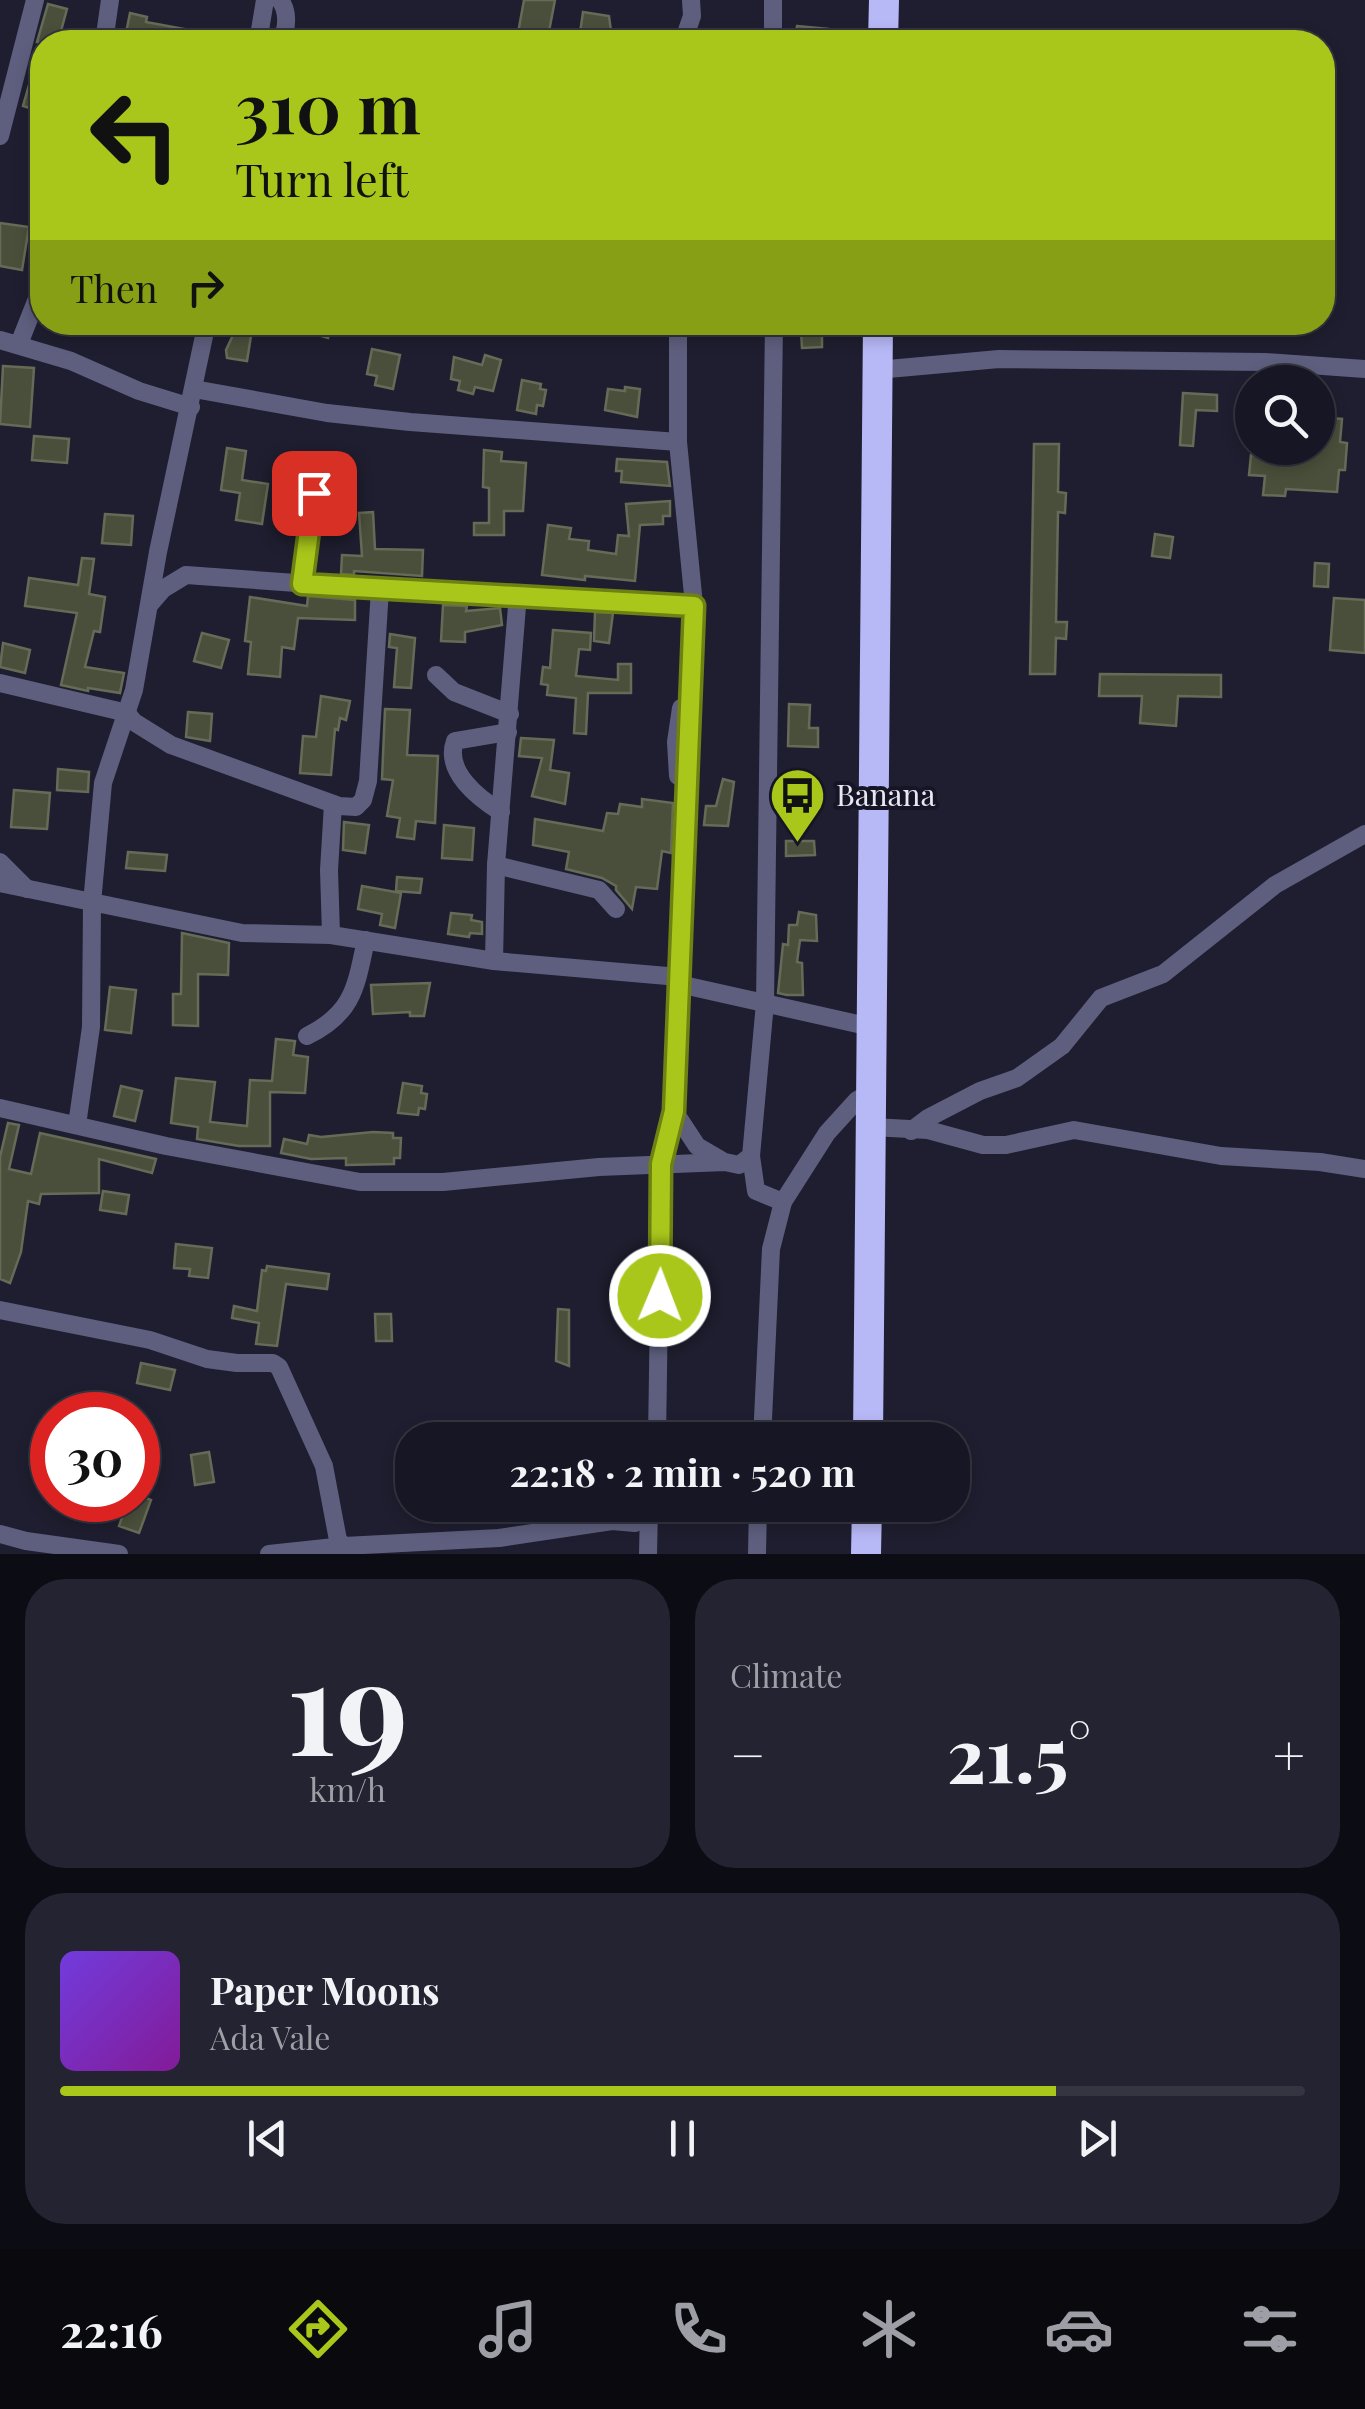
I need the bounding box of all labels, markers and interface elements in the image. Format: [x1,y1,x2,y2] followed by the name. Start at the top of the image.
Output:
[235,58,421,152] text: 310 m
[70,70,200,200] icon: left
[235,148,409,208] text: Turn left
[178,260,233,315] icon: right
[70,262,158,313] text: Then
[1235,365,1335,465] map controls
[1235,365,1335,465] button: search
[272,451,357,536] pin
[287,466,342,521] icon: arrive
[767,766,827,845] bus stop icon: Banana
[836,774,935,814] place label: Banana
[608,1244,712,1348] position arrow
[30,1392,160,1522] speed limit sign: 30
[510,1446,856,1497] text: 22:18 · 2 min · 520 m
[287,1615,408,1789] text: 19
[730,1653,842,1696] text: Climate
[947,1702,1091,1802] text: 21.5°
[730,1716,766,1790] text: −
[1273,1716,1305,1790] text: +
[309,1767,386,1810] text: km/h
[210,1964,439,2015] text: Paper Moons
[210,2015,330,2058] text: Ada Vale
[240,2111,295,2166] icon: previous
[655,2111,710,2166] icon: pause
[1070,2111,1125,2166] icon: next
[283,2294,353,2364] icon: directions
[473,2294,543,2364] icon: music
[664,2294,734,2364] icon: phone
[854,2294,924,2364] icon: climate
[1044,2294,1114,2364] icon: car
[1235,2294,1305,2364] icon: filters
[60,2299,163,2359] text: 22:16

